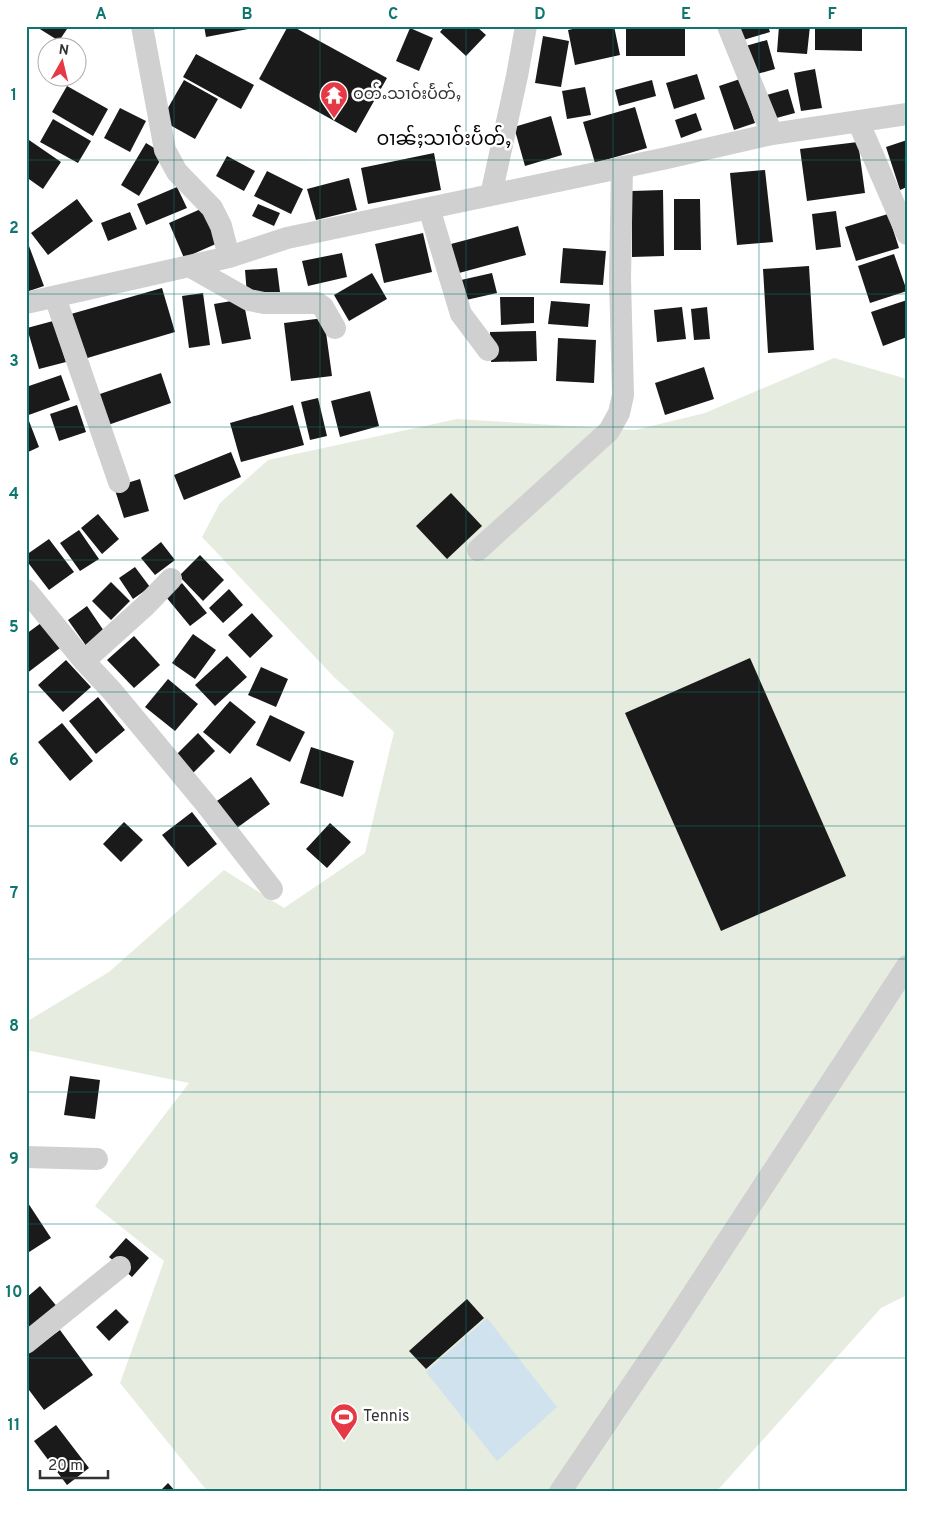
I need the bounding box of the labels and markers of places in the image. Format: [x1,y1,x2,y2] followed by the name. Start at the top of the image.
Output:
[319,80,349,119] temple icon: ဝတ်ႉသၢဝ်းပႅတ်ႇ
[353,82,461,105] place label: ဝတ်ႉသၢဝ်းပႅတ်ႇ
[329,1402,359,1441] sports icon: Tennis
[363,1407,409,1427] place label: Tennis

